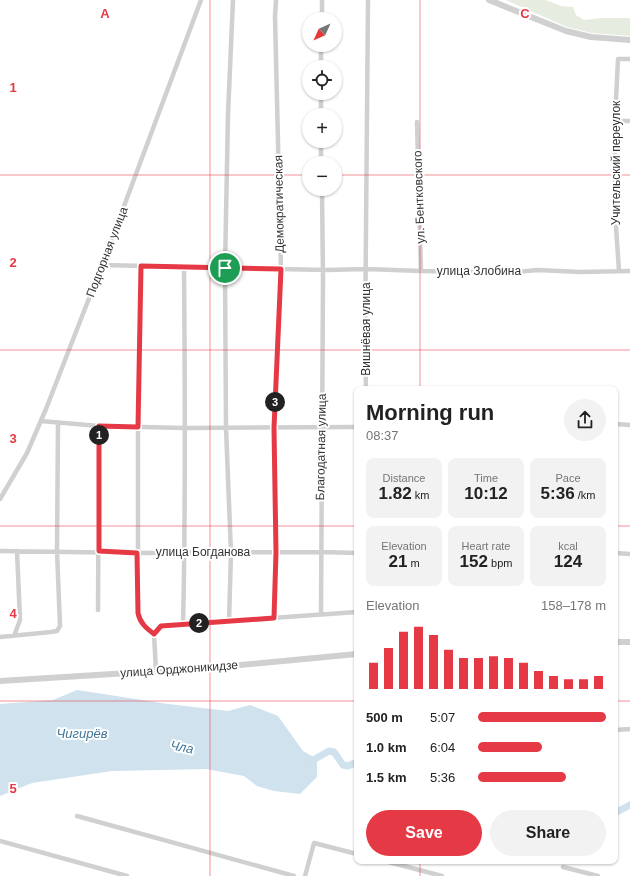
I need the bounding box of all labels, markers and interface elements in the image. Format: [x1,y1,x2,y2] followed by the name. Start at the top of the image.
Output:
[100,6,110,21] text: A
[520,6,530,21] text: C
[302,12,342,52] north arrow
[302,12,342,196] map controls
[302,60,342,100] button: locate
[9,80,17,95] text: 1
[609,100,623,225] street label: Учительский переулок
[302,108,342,148] button: +
[410,150,428,244] street label: ул. Бентковского
[271,155,287,253] street label: Демократическая
[302,156,342,196] button: −
[83,205,131,299] street label: Подгорная улица
[208,251,242,285] pin
[9,255,17,270] text: 2
[214,257,236,279] icon: arrive
[437,264,521,278] street label: улица Злобина
[359,282,373,376] street label: Вишнёвая улица
[265,392,285,412] pin: 3
[313,393,329,501] street label: Благодатная улица
[272,396,278,408] text: 3
[564,399,606,441] button: share
[366,400,494,425] text: Morning run
[89,425,109,445] pin: 1
[366,428,399,443] text: 08:37
[96,429,102,441] text: 1
[9,431,17,446] text: 3
[383,472,425,484] text: Distance
[474,472,498,484] text: Time
[555,472,581,484] text: Pace
[379,484,412,503] text: 1.82
[464,484,508,503] text: 10:12
[541,484,575,503] text: 5:36
[412,489,429,501] text: km
[575,489,595,501] text: /km
[381,540,427,552] text: Elevation
[462,540,510,552] text: Heart rate
[558,540,578,552] text: kcal
[156,545,251,559] street label: улица Богданова
[388,552,407,571] text: 21
[460,552,488,571] text: 152
[554,552,582,571] text: 124
[407,557,420,569] text: m
[488,557,512,569] text: bpm
[366,598,419,613] text: Elevation
[541,598,606,613] text: 158–178 m
[9,606,17,621] text: 4
[189,613,209,633] pin: 2
[196,617,202,629] text: 2
[120,658,239,680] street label: улица Орджоникидзе
[366,710,403,725] text: 500 m
[430,710,455,725] text: 5:07
[57,726,108,741] water label: Чигирёв
[169,737,195,757] water label: Чла
[366,740,406,755] text: 1.0 km
[430,740,455,755] text: 6:04
[366,770,406,785] text: 1.5 km
[430,770,455,785] text: 5:36
[9,781,17,796] text: 5
[366,810,482,856] button: Save
[490,810,606,856] button: Share

